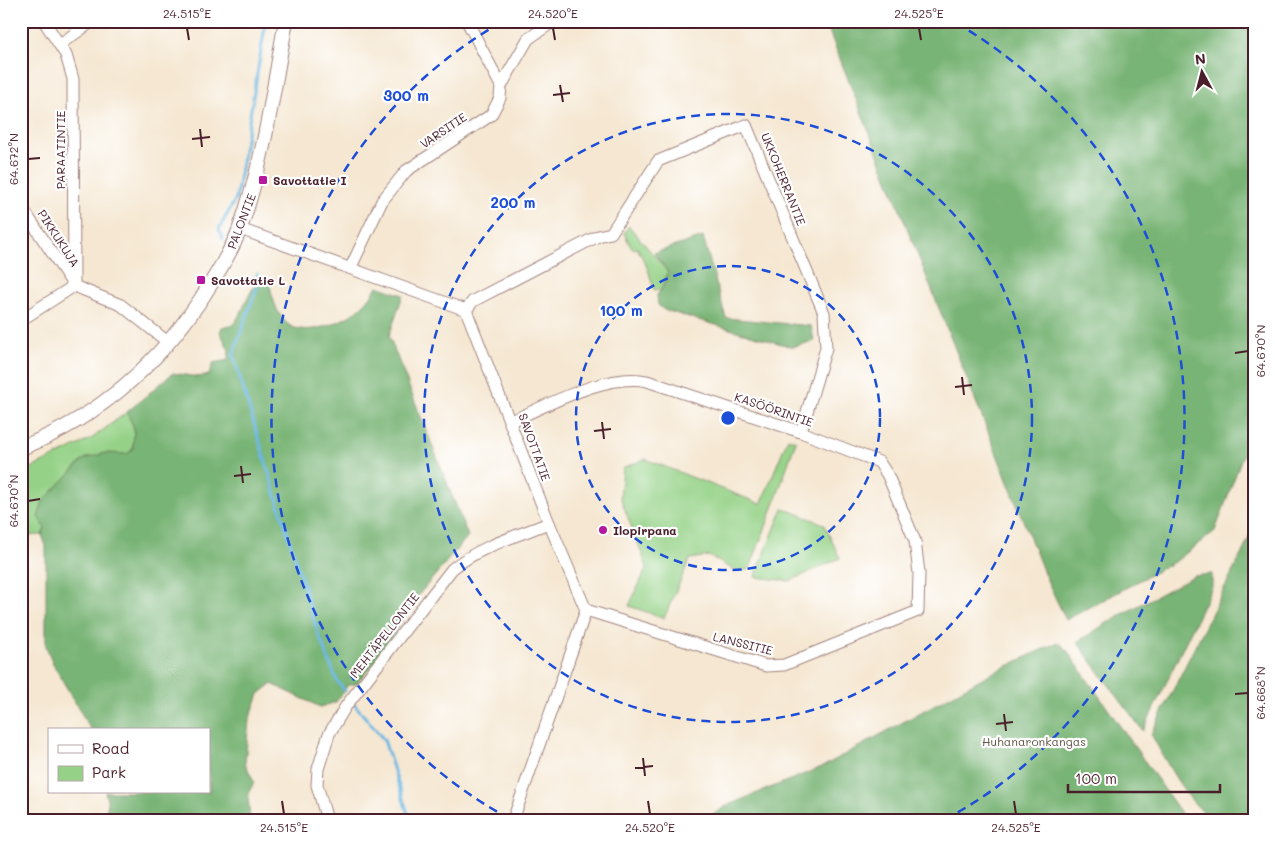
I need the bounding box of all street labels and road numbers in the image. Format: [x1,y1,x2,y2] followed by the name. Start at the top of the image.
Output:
[417,109,469,151] street label: VARSITIE
[52,111,68,189] street label: PARAATINTIE
[758,130,810,228] street label: UKKOHERRANTIE
[223,191,259,251] street label: PALONTIE
[34,206,84,270] street label: PIKKUKUJA
[733,388,815,430] street label: KASÖÖRINTIE
[515,411,555,483] street label: SAVOTTATIE
[346,589,422,681] street label: MEHTÄPELLONTIE
[711,628,775,658] street label: LANSSITIE

